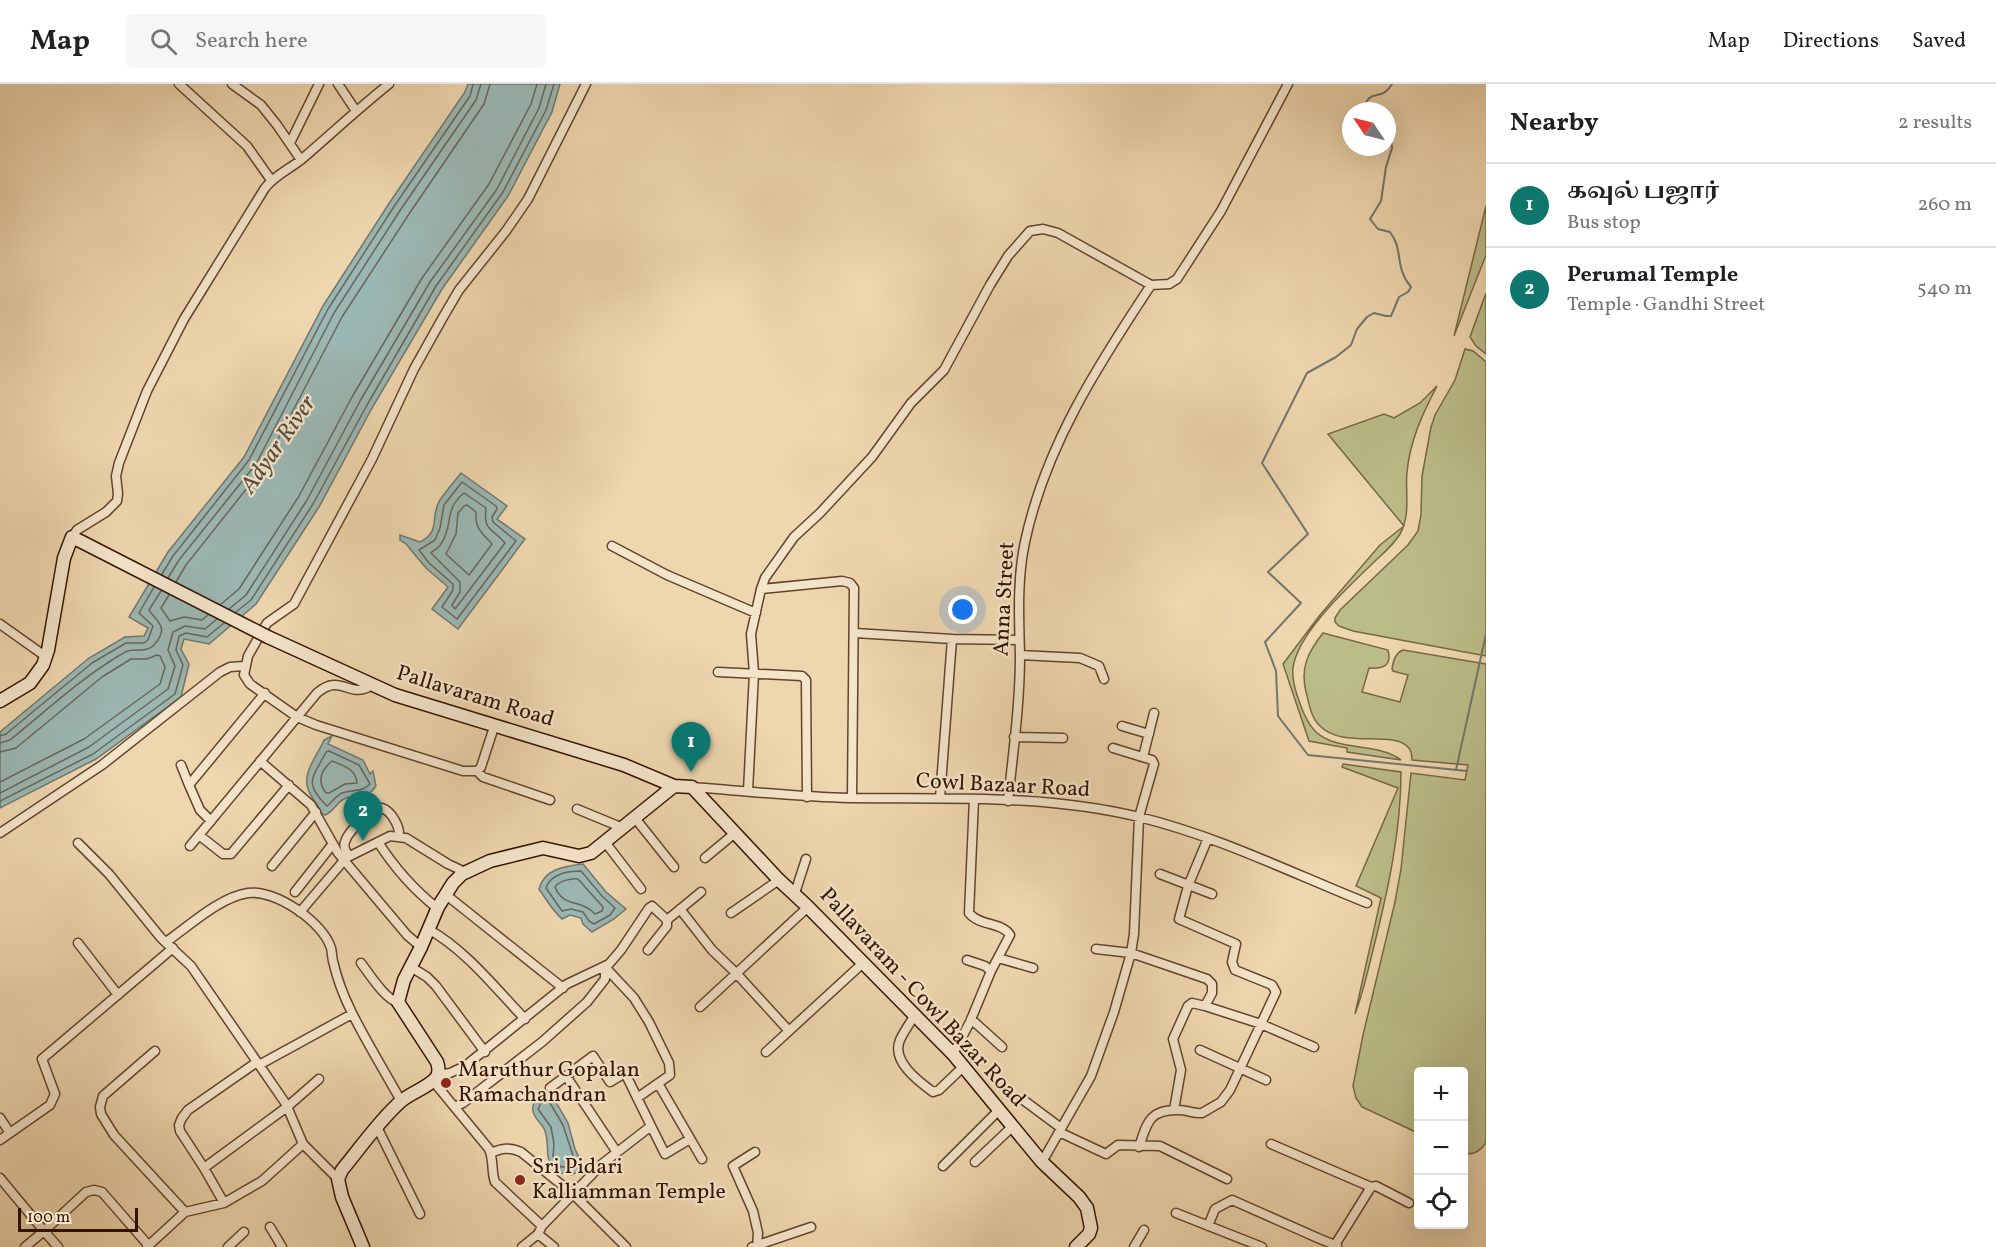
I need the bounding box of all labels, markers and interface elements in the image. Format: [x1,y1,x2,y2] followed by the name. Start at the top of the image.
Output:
[126,14,546,68] search box
[30,22,90,61] text: Map
[147,25,180,58] icon: search
[195,26,308,57] text: Search here
[1708,27,1750,56] text: Map
[1783,27,1879,56] text: Directions
[1912,27,1966,56] text: Saved
[1342,102,1396,156] north arrow
[1510,105,1599,141] text: Nearby
[1898,109,1972,137] text: 2 results
[1567,177,1720,208] text: கவுல் பஜார்
[1525,191,1534,219] text: 1
[1917,191,1972,219] text: 260 m
[1567,209,1641,237] text: Bus stop
[1567,260,1738,291] text: Perumal Temple
[1524,275,1535,303] text: 2
[1917,275,1972,303] text: 540 m
[1567,291,1765,319] text: Temple · Gandhi Street
[232,388,326,502] water label: Adyar River
[987,541,1023,657] street label: Anna Street
[948,595,977,624] your location
[392,658,558,736] street label: Pallavaram Road
[672,722,710,772] pin: 1
[915,766,1091,806] street label: Cowl Bazaar Road
[344,792,382,841] pin: 2
[812,881,1032,1115] street label: Pallavaram - Cowl Bazar Road
[458,1055,640,1111] place label: Maruthur Gopalan Ramachandran
[1414,1067,1468,1229] map controls
[1414,1067,1468,1121] button: +
[439,1076,453,1090] marker: Maruthur Gopalan Ramachandran
[1414,1121,1468,1175] button: −
[532,1152,726,1208] place label: Sri Pidari Kalliamman Temple
[513,1173,527,1187] marker: Sri Pidari Kalliamman Temple
[1414,1175,1468,1229] button: locate
[18,1205,138,1232] scale bar
[27,1207,70,1229] text: 100 m

